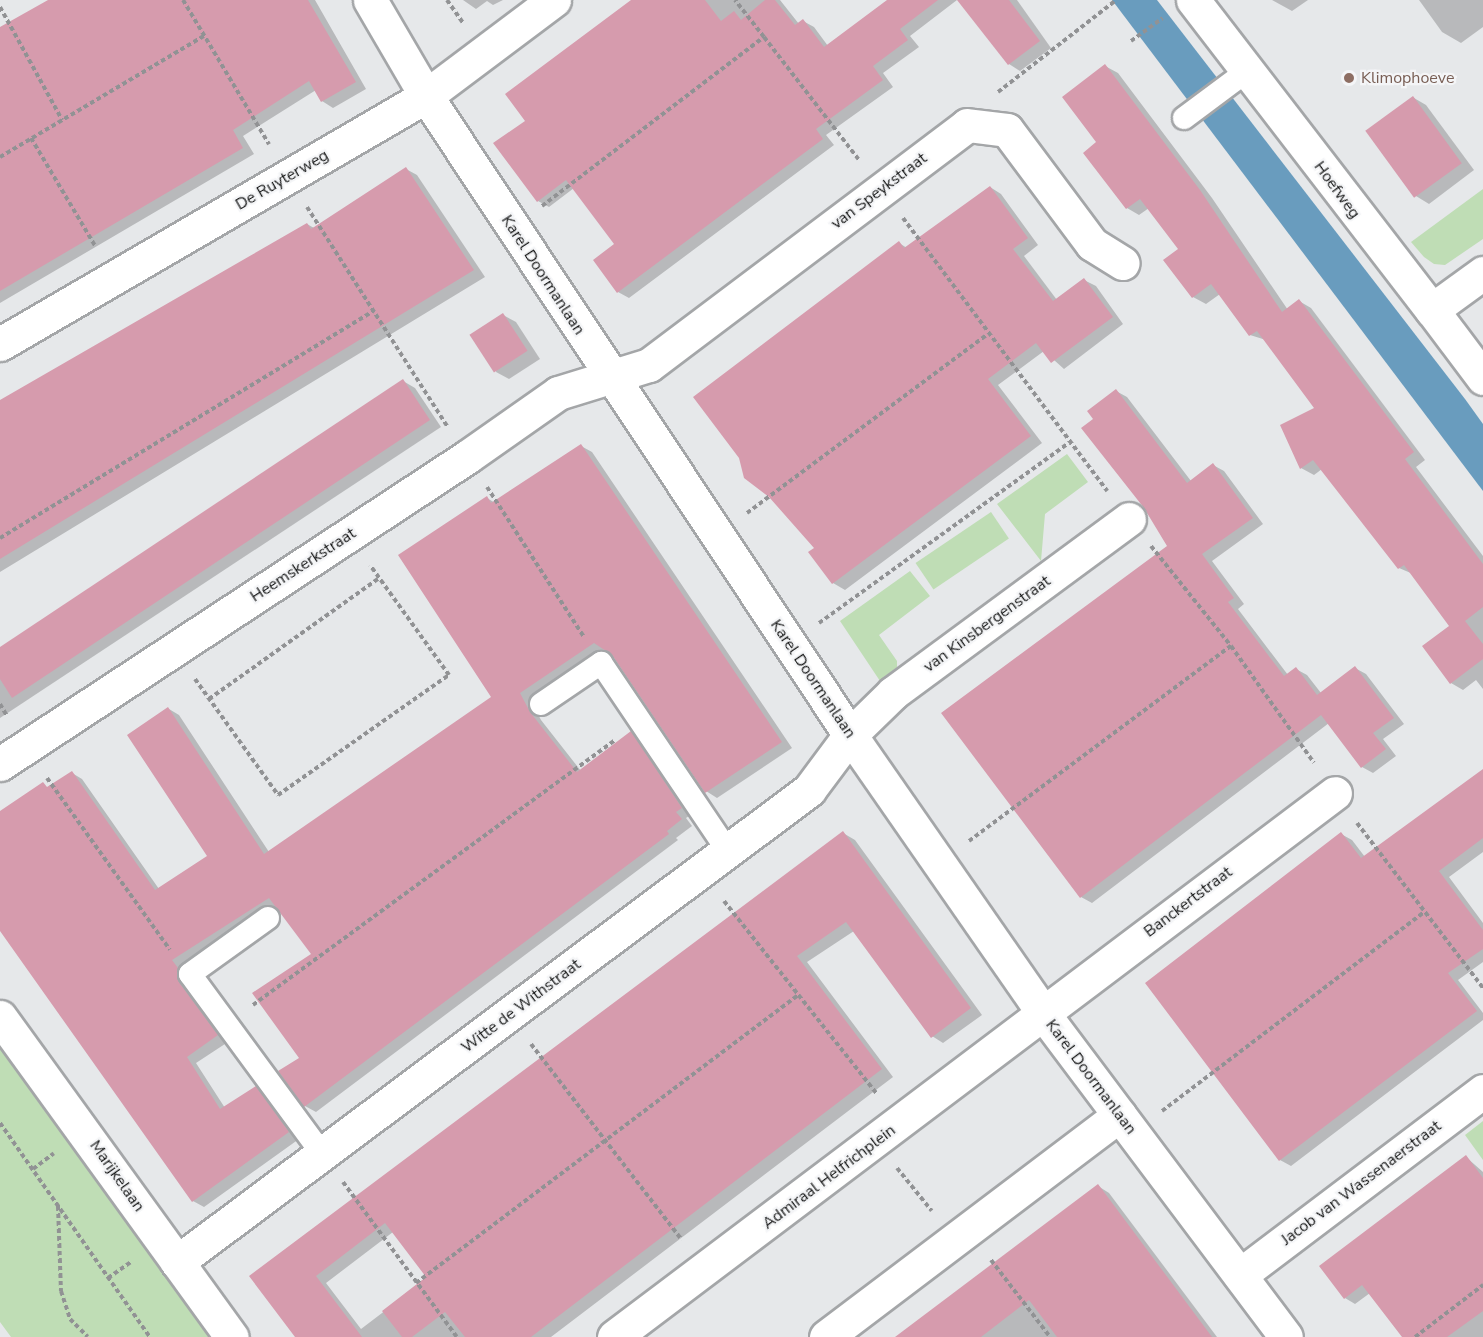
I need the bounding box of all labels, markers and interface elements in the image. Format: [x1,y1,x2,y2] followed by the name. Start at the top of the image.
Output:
[1361,68,1454,88] place label: Klimophoeve
[1342,71,1356,85] marker: Klimophoeve
[232,146,332,214] street label: De Ruyterweg
[827,149,931,233] street label: van Speykstraat
[1310,158,1364,222] street label: Hoefweg
[497,212,589,338] street label: Karel Doormanlaan
[247,524,359,606] street label: Heemskerkstraat
[920,572,1054,676] street label: van Kinsbergenstraat
[766,616,860,742] street label: Karel Doormanlaan
[1140,863,1236,941] street label: Banckertstraat
[458,955,584,1057] street label: Witte de Withstraat
[1042,1016,1140,1138] street label: Karel Doormanlaan
[1277,1117,1445,1249] street label: Jacob van Wassenaerstraat
[759,1121,899,1233] street label: Admiraal Helfrichplein
[85,1137,149,1215] street label: Marijkelaan

